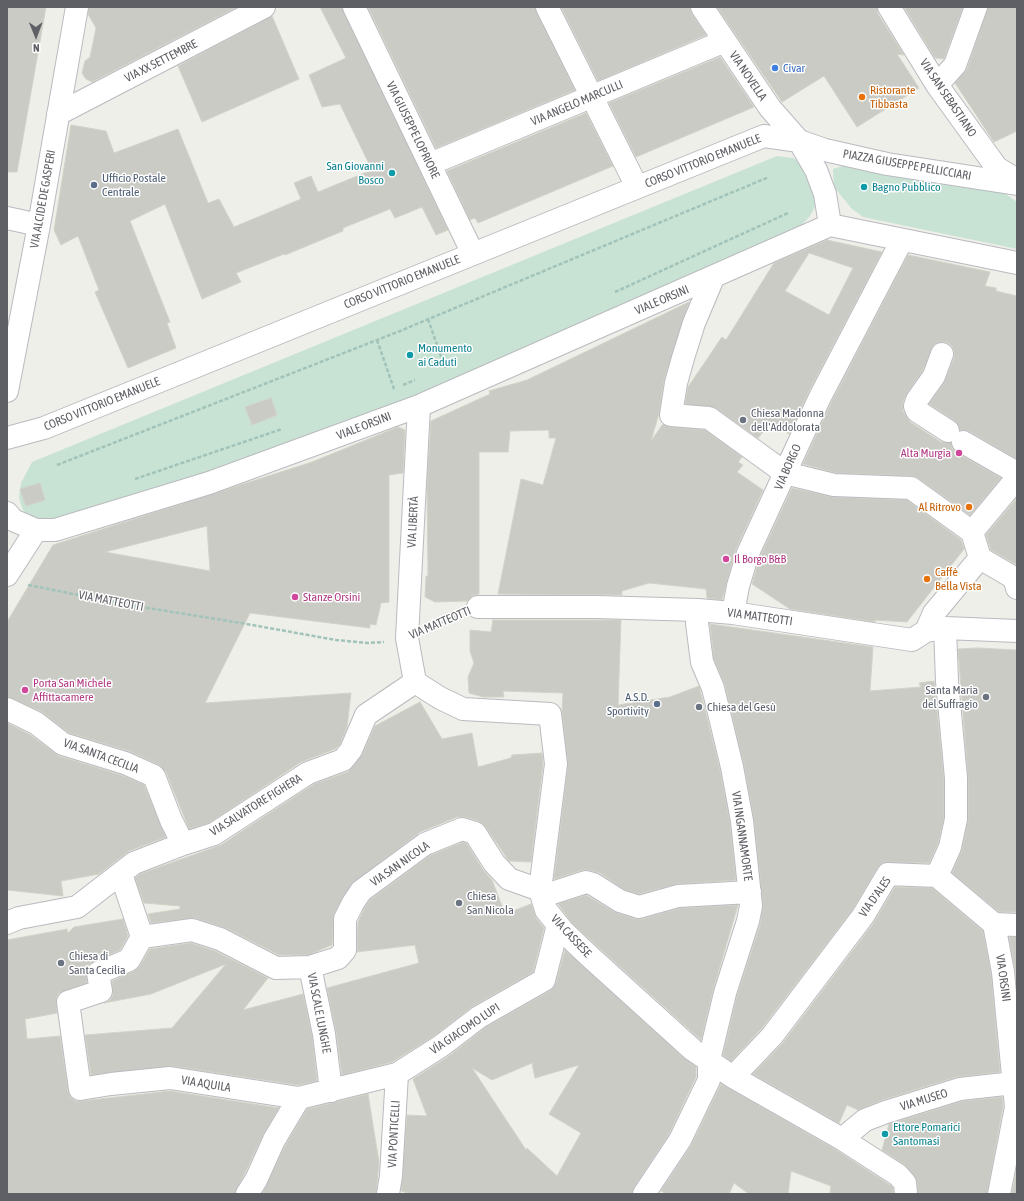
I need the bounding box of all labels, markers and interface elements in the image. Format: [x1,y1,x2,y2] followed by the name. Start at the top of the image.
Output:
[16,16,56,56] north arrow
[122,37,200,85] street label: VIA XX SETTEMBRE
[33,42,40,54] text: N
[726,49,770,103] street label: VIA NOVELLA
[917,56,979,140] street label: VIA SAN SEBASTIANO
[783,61,805,75] place label: Civar
[770,63,780,73] marker: Civar
[529,77,625,129] street label: VIA ANGELO MARCULLI
[383,79,443,181] street label: VIA GIUSEPPE LOPRIORE
[870,83,915,111] place label: Ristorante Tibbasta
[857,92,867,102] marker: Ristorante Tibbasta
[643,131,763,191] street label: CORSO VITTORIO EMANUELE
[842,147,972,183] street label: PIAZZA GIUSEPPE PELLICCIARI
[27,149,59,249] street label: VIA ALCIDE DE GASPERI
[326,159,384,187] place label: San Giovanni Bosco
[387,168,397,178] marker: San Giovanni Bosco
[102,171,166,199] place label: Ufficio Postale Centrale
[89,180,99,190] marker: Ufficio Postale Centrale
[872,180,941,194] place label: Bagno Pubblico
[859,182,869,192] marker: Bagno Pubblico
[342,252,462,312] street label: CORSO VITTORIO EMANUELE
[633,282,691,318] street label: VIALE ORSINI
[418,341,472,369] place label: Monumento ai Caduti
[405,350,415,360] marker: Monumento ai Caduti
[42,374,162,434] street label: CORSO VITTORIO EMANUELE
[751,406,824,434] place label: Chiesa Madonna dell'Addolorata
[335,409,393,443] street label: VIALE ORSINI
[738,415,748,425] marker: Chiesa Madonna dell'Addolorata
[772,442,804,492] street label: VIA BORGO
[901,446,951,460] place label: Alta Murgia
[954,448,964,458] marker: Alta Murgia
[404,496,422,548] street label: VIA LIBERTÀ
[919,500,961,514] place label: Al Ritrovo
[964,502,974,512] marker: Al Ritrovo
[734,552,786,566] place label: Il Borgo B&B
[721,554,731,564] marker: Il Borgo B&B
[935,565,982,593] place label: Caffè Bella Vista
[922,574,932,584] marker: Caffè Bella Vista
[77,588,145,614] street label: VIA MATTEOTTI
[303,590,360,604] place label: Stanze Orsini
[290,592,300,602] marker: Stanze Orsini
[407,603,473,643] street label: VIA MATTEOTTI
[726,605,794,629] street label: VIA MATTEOTTI
[33,676,112,704] place label: Porta San Michele Affittacamere
[922,683,978,711] place label: Santa Maria del Suffragio
[20,685,30,695] marker: Porta San Michele Affittacamere
[607,690,649,718] place label: A.S.D. Sportivity
[981,692,991,702] marker: Santa Maria del Suffragio
[652,699,662,709] marker: A.S.D. Sportivity
[707,700,776,714] place label: Chiesa del Gesù
[694,702,704,712] marker: Chiesa del Gesù
[61,736,141,776] street label: VIA SANTA CECILIA
[207,771,305,839] street label: VIA SALVATORE FIGHERA
[729,790,755,882] street label: VIA INGANNAMORTE
[368,838,432,890] street label: VIA SAN NICOLA
[856,874,894,920] street label: VIA D'ALES
[467,889,514,917] place label: Chiesa San Nicola
[454,898,464,908] marker: Chiesa San Nicola
[548,912,594,960] street label: VIA CASSESE
[69,949,126,977] place label: Chiesa di Santa Cecilia
[993,953,1013,1003] street label: VIA ORSINI
[56,958,66,968] marker: Chiesa di Santa Cecilia
[304,972,334,1054] street label: VIA SCALE LUNGHE
[427,1000,503,1058] street label: VÍA GIACOMO LUPI
[180,1073,232,1095] street label: VIA AQUILA
[899,1086,949,1114] street label: VIA MUSEO
[385,1100,403,1168] street label: VIA PONTICELLI
[893,1120,960,1148] place label: Ettore Pomarici Santomasi
[880,1129,890,1139] marker: Ettore Pomarici Santomasi

